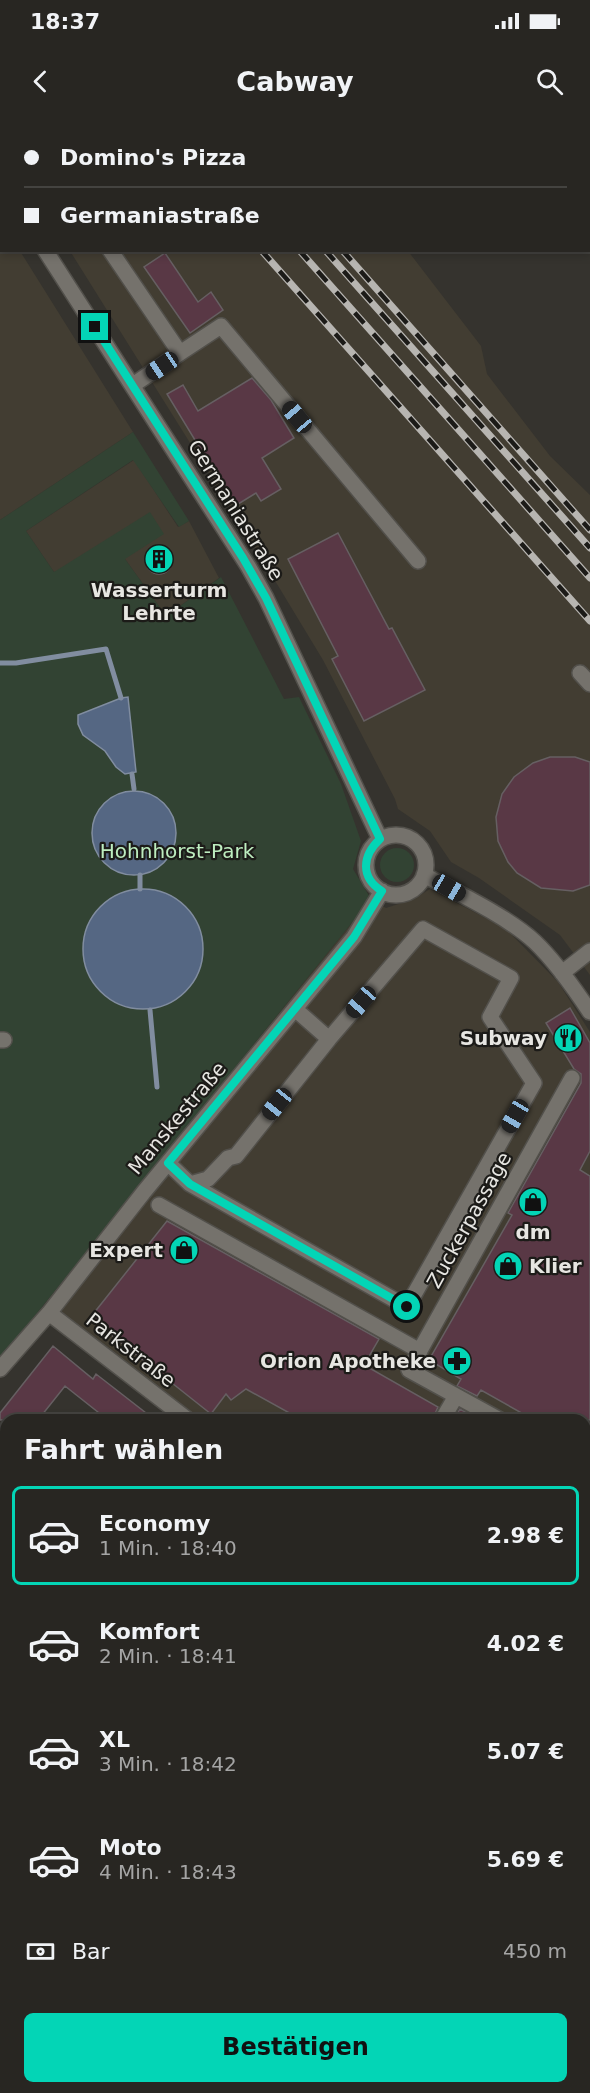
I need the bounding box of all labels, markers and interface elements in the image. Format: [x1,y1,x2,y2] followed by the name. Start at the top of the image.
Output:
[30,9,100,34] text: 18:37
[24,65,57,98] icon: back
[533,65,566,98] icon: search
[236,66,354,97] text: Cabway
[60,145,246,170] text: Domino's Pizza
[60,203,260,228] text: Germaniastraße
[81,313,108,340] route end
[142,348,182,384] car
[279,397,315,437] car
[183,435,289,585] street label: Germaniastraße
[143,543,175,575] building icon: Wasserturm Lehrte
[91,578,227,625] place label: Wasserturm Lehrte
[100,839,255,863] park label: Hohnhorst-Park
[429,871,469,905] car
[342,983,380,1021] car
[552,1022,584,1054] restaurant icon: Subway
[460,1026,547,1050] place label: Subway
[123,1057,231,1179] street label: Manskestraße
[259,1084,295,1124] car
[498,1096,532,1136] car
[422,1148,516,1292] street label: Zuckerpassage
[517,1186,549,1218] shop icon: dm
[515,1220,551,1244] place label: dm
[168,1234,200,1266] shop icon: Expert
[89,1238,163,1262] place label: Expert
[492,1250,524,1282] shop icon: Klier
[529,1254,582,1278] place label: Klier
[393,1293,420,1320] route start
[82,1308,180,1392] street label: Parkstraße
[441,1345,473,1377] pharmacy icon: Orion Apotheke
[260,1349,436,1373] place label: Orion Apotheke
[24,1434,223,1465] text: Fahrt wählen
[27,1509,81,1563] icon: car
[99,1511,210,1536] text: Economy
[487,1523,564,1548] text: 2.98 €
[99,1536,237,1560] text: 1 Min. · 18:40
[27,1617,81,1671] icon: car
[99,1619,200,1644] text: Komfort
[487,1631,564,1656] text: 4.02 €
[99,1644,237,1668] text: 2 Min. · 18:41
[27,1725,81,1779] icon: car
[99,1727,130,1752] text: XL
[487,1739,564,1764] text: 5.07 €
[99,1752,237,1776] text: 3 Min. · 18:42
[27,1833,81,1887] icon: car
[99,1835,162,1860] text: Moto
[487,1847,564,1872] text: 5.69 €
[99,1860,237,1884] text: 4 Min. · 18:43
[24,1935,57,1968] icon: cash
[72,1939,110,1964] text: Bar
[503,1939,567,1963] text: 450 m
[24,2013,567,2082] button: Bestätigen

